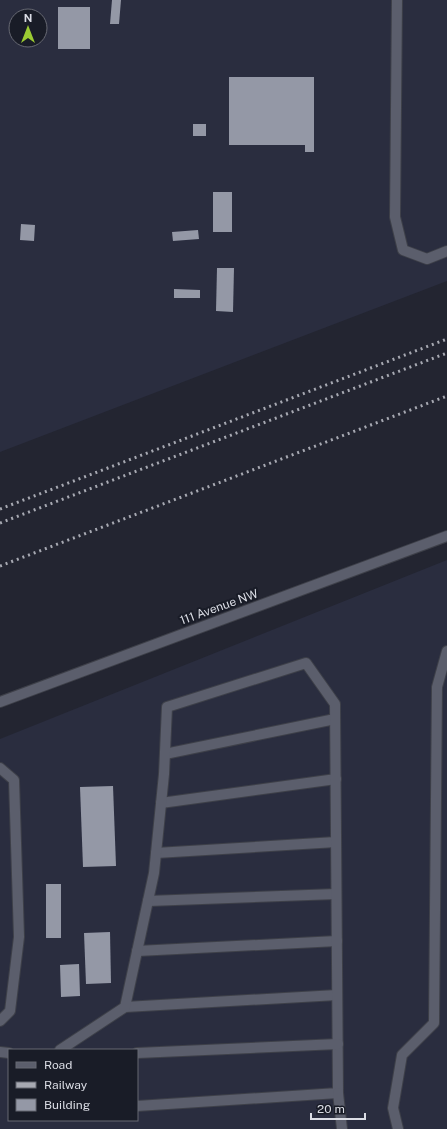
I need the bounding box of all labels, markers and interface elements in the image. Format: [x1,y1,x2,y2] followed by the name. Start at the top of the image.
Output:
[8,8,48,48] north arrow
[24,12,32,24] text: N
[178,586,260,628] street label: 111 Avenue NW
[8,1049,138,1121] legend
[44,1058,72,1072] text: Road
[44,1078,88,1092] text: Railway
[311,1095,365,1121] scale bar
[44,1098,90,1112] text: Building
[317,1102,345,1116] text: 20 m

